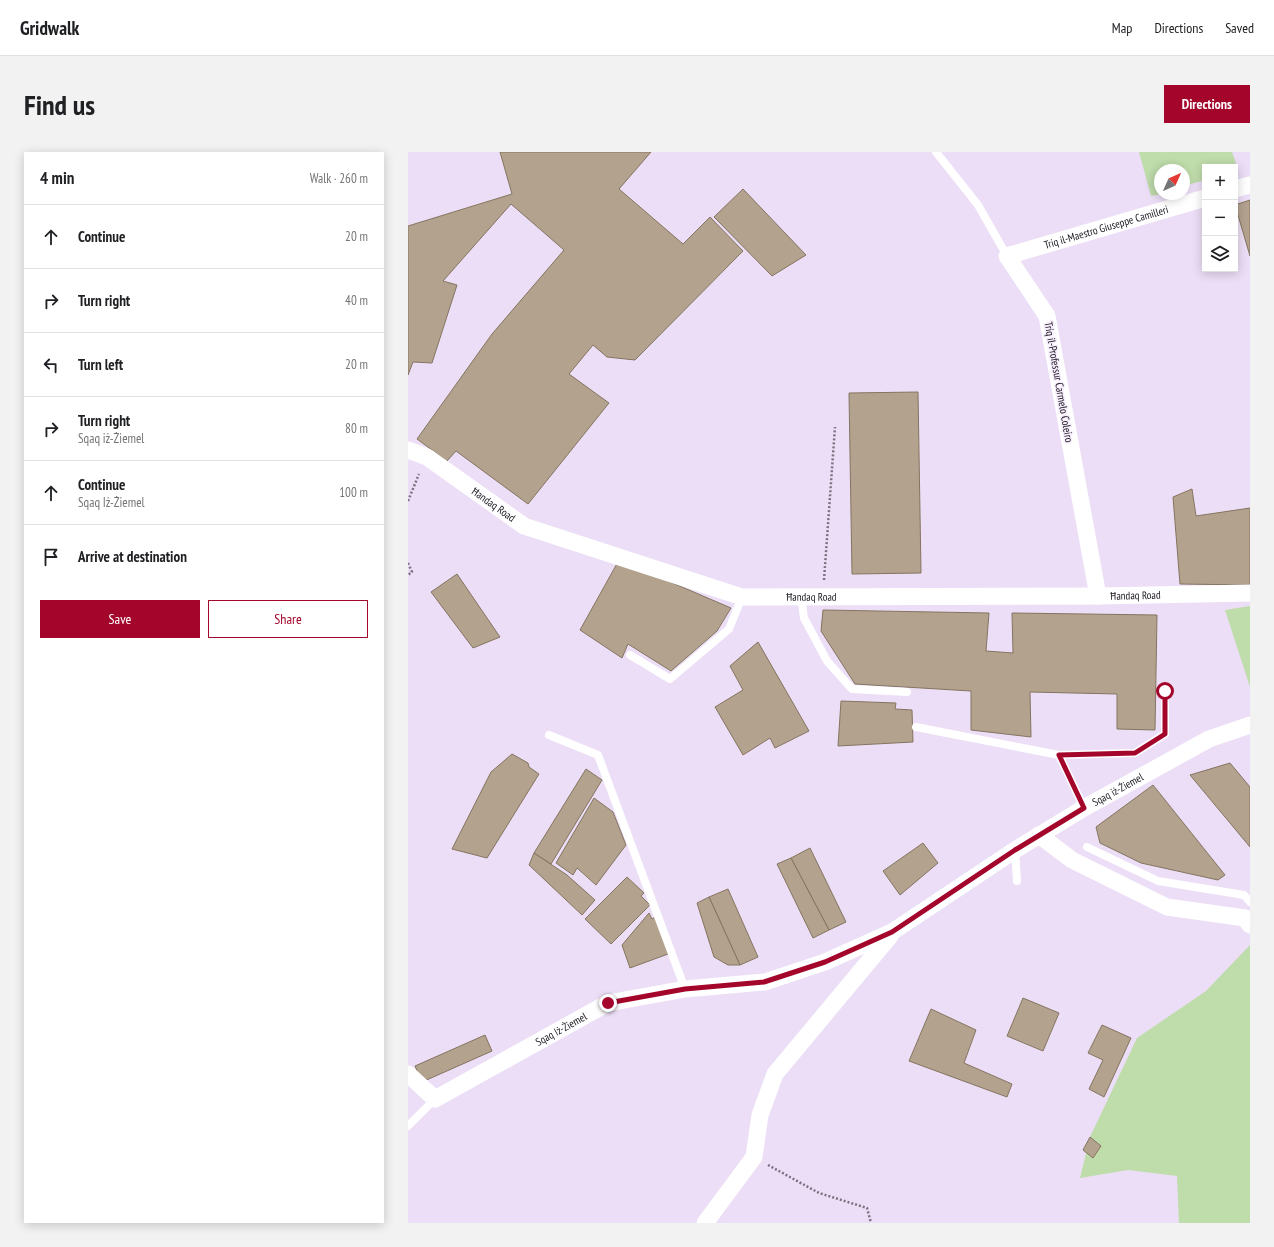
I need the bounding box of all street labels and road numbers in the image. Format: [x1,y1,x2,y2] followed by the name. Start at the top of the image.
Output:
[1042,202,1170,252] street label: Triq il-Maestro Giuseppe Camilleri
[1041,321,1077,444] street label: Triq il-Professur Carmelo Coleiro
[469,484,518,525] street label: Ħandaq Road
[1110,588,1161,603] street label: Ħandaq Road
[786,590,837,604] street label: Ħandaq Road
[1090,769,1146,809] street label: Sqaq iż-Żiemel
[533,1009,590,1049] street label: Sqaq Iż-Żiemel

